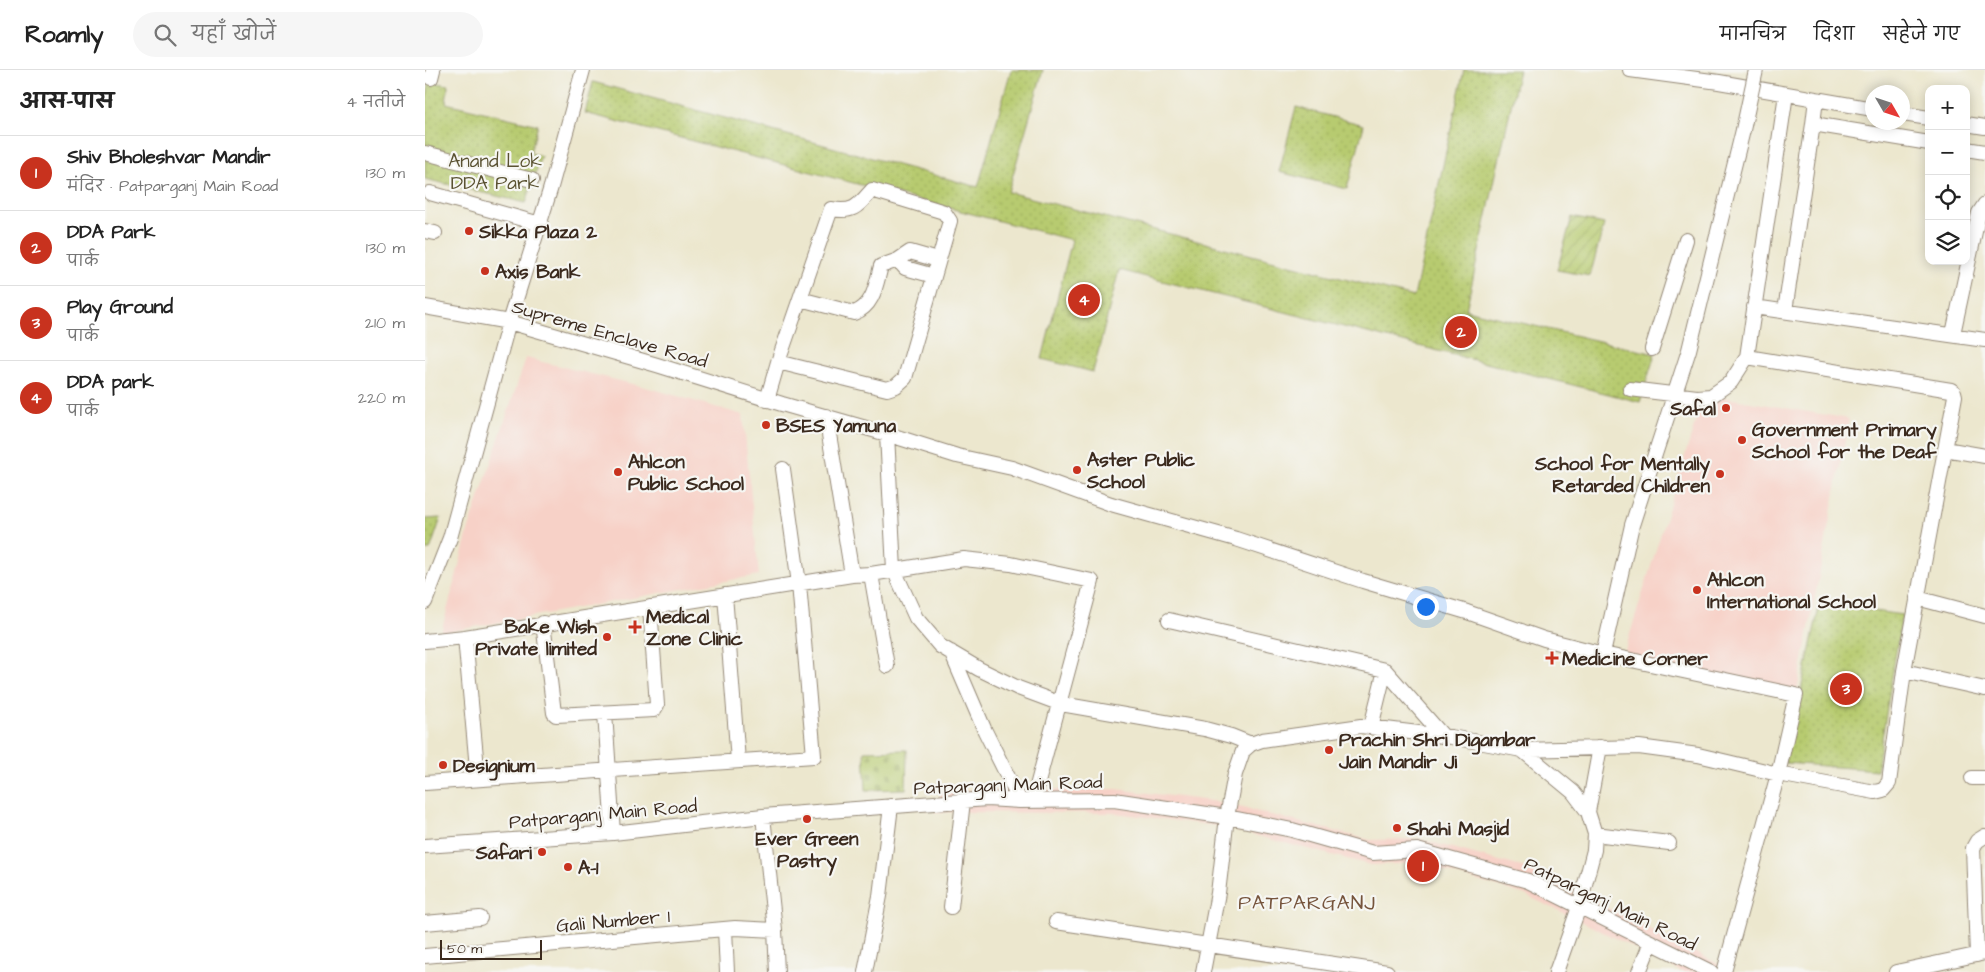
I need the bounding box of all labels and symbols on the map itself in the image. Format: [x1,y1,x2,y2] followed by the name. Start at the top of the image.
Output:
[1865,85,1910,130] north arrow
[448,148,542,197] park label: Anand Lok DDA Park
[478,219,597,246] place label: Sikka Plaza 2
[463,225,475,237] marker: Sikka Plaza 2
[495,259,581,286] place label: Axis Bank
[479,265,491,277] marker: Axis Bank
[1068,281,1100,319] pin: 4
[508,294,711,375] street label: Supreme Enclave Road
[1445,313,1477,351] pin: 2
[1669,396,1716,423] place label: Safal
[1720,402,1732,414] marker: Safal
[776,413,897,440] place label: BSES Yamuna
[1751,417,1937,466] place label: Government Primary School for the Deaf
[760,419,772,431] marker: BSES Yamuna
[1736,434,1748,446] marker: Government Primary School for the Deaf
[1086,447,1195,496] place label: Aster Public School
[628,449,744,498] place label: Ahlcon Public School
[1534,451,1711,500] place label: School for Mentally Retarded Children
[1071,464,1083,476] marker: Aster Public School
[612,466,624,478] marker: Ahlcon Public School
[1714,468,1726,480] marker: School for Mentally Retarded Children
[1707,567,1876,616] place label: Ahlcon International School
[1691,584,1703,596] marker: Ahlcon International School
[1413,594,1439,620] your location
[646,604,743,653] place label: Medical Zone Clinic
[475,614,598,663] place label: Bake Wish Private limited
[628,620,642,634] marker: Medical Zone Clinic
[601,631,613,643] marker: Bake Wish Private limited
[1562,646,1708,673] place label: Medicine Corner
[1546,652,1558,664] marker: Medicine Corner
[1830,670,1862,708] pin: 3
[1338,727,1536,776] place label: Prachin Shri Digambar Jain Mandir Ji
[1323,744,1335,756] marker: Prachin Shri Digambar Jain Mandir Ji
[453,753,536,781] place label: Designium
[437,759,449,771] marker: Designium
[913,769,1103,803] street label: Patparganj Main Road
[508,793,699,837] street label: Patparganj Main Road
[801,813,813,825] marker: Ever Green Pastry
[1406,816,1509,843] place label: Shahi Masjid
[1391,822,1403,834] marker: Shahi Masjid
[755,826,859,876] place label: Ever Green Pastry
[475,840,532,867] place label: Safari
[536,846,548,858] marker: Safari
[1407,847,1439,885] pin: 1
[1519,851,1701,959] street label: Patparganj Main Road
[578,855,599,882] place label: A-1
[562,861,574,873] marker: A-1
[1238,889,1376,917] district label: PATPARGANJ
[555,903,672,940] street label: Gali Number 1
[440,937,543,960] scale bar

